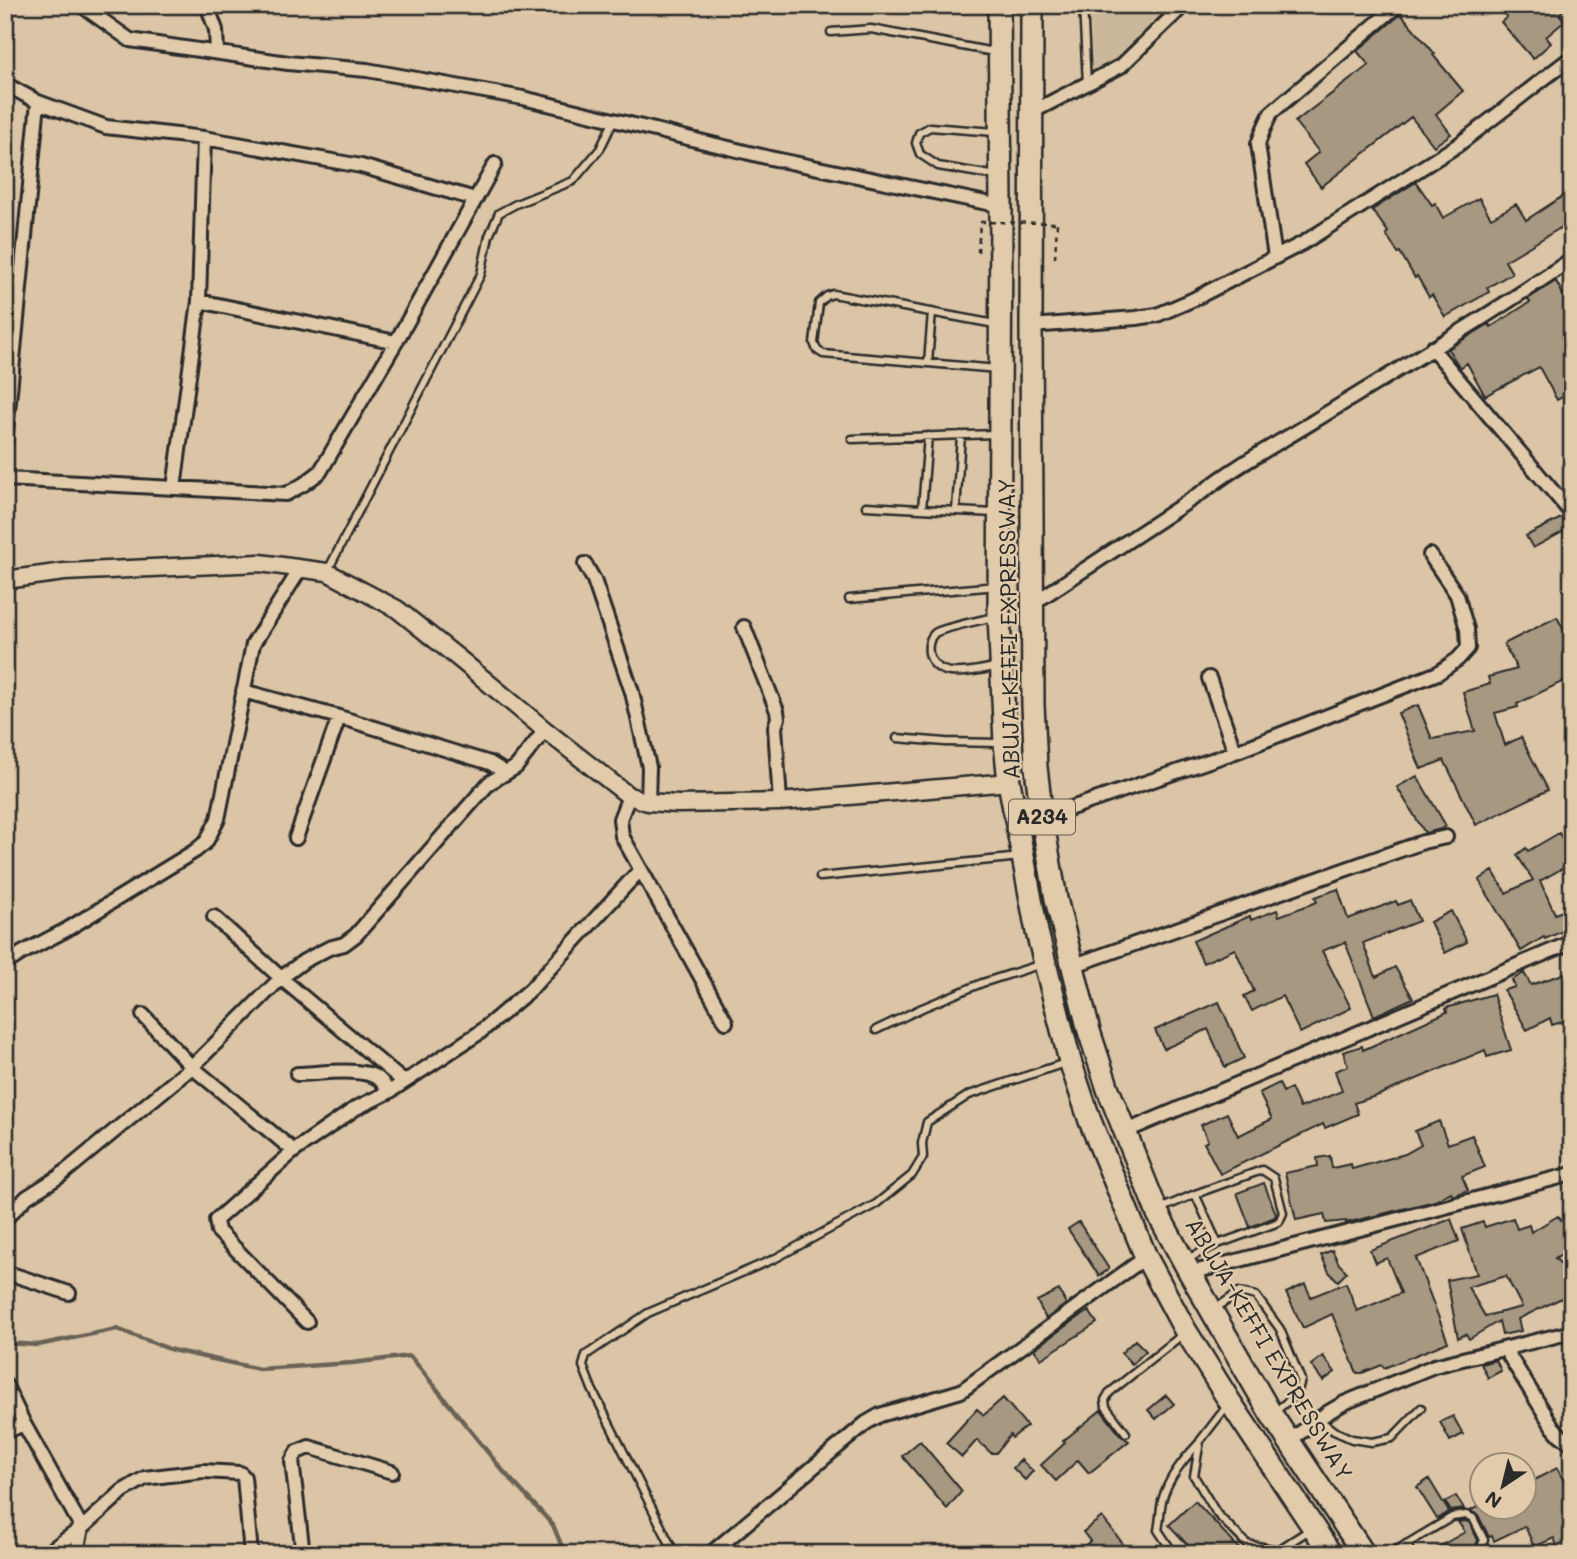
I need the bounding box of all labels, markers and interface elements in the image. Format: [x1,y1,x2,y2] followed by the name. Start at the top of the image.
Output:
[990,478,1026,780] street label: ABUJA-KEFFI EXPRESSWAY
[1009,800,1075,834] road number: A234
[1179,1212,1360,1485] street label: ABUJA-KEFFI EXPRESSWAY
[1468,1450,1538,1520] north arrow
[1480,1486,1506,1515] text: N

